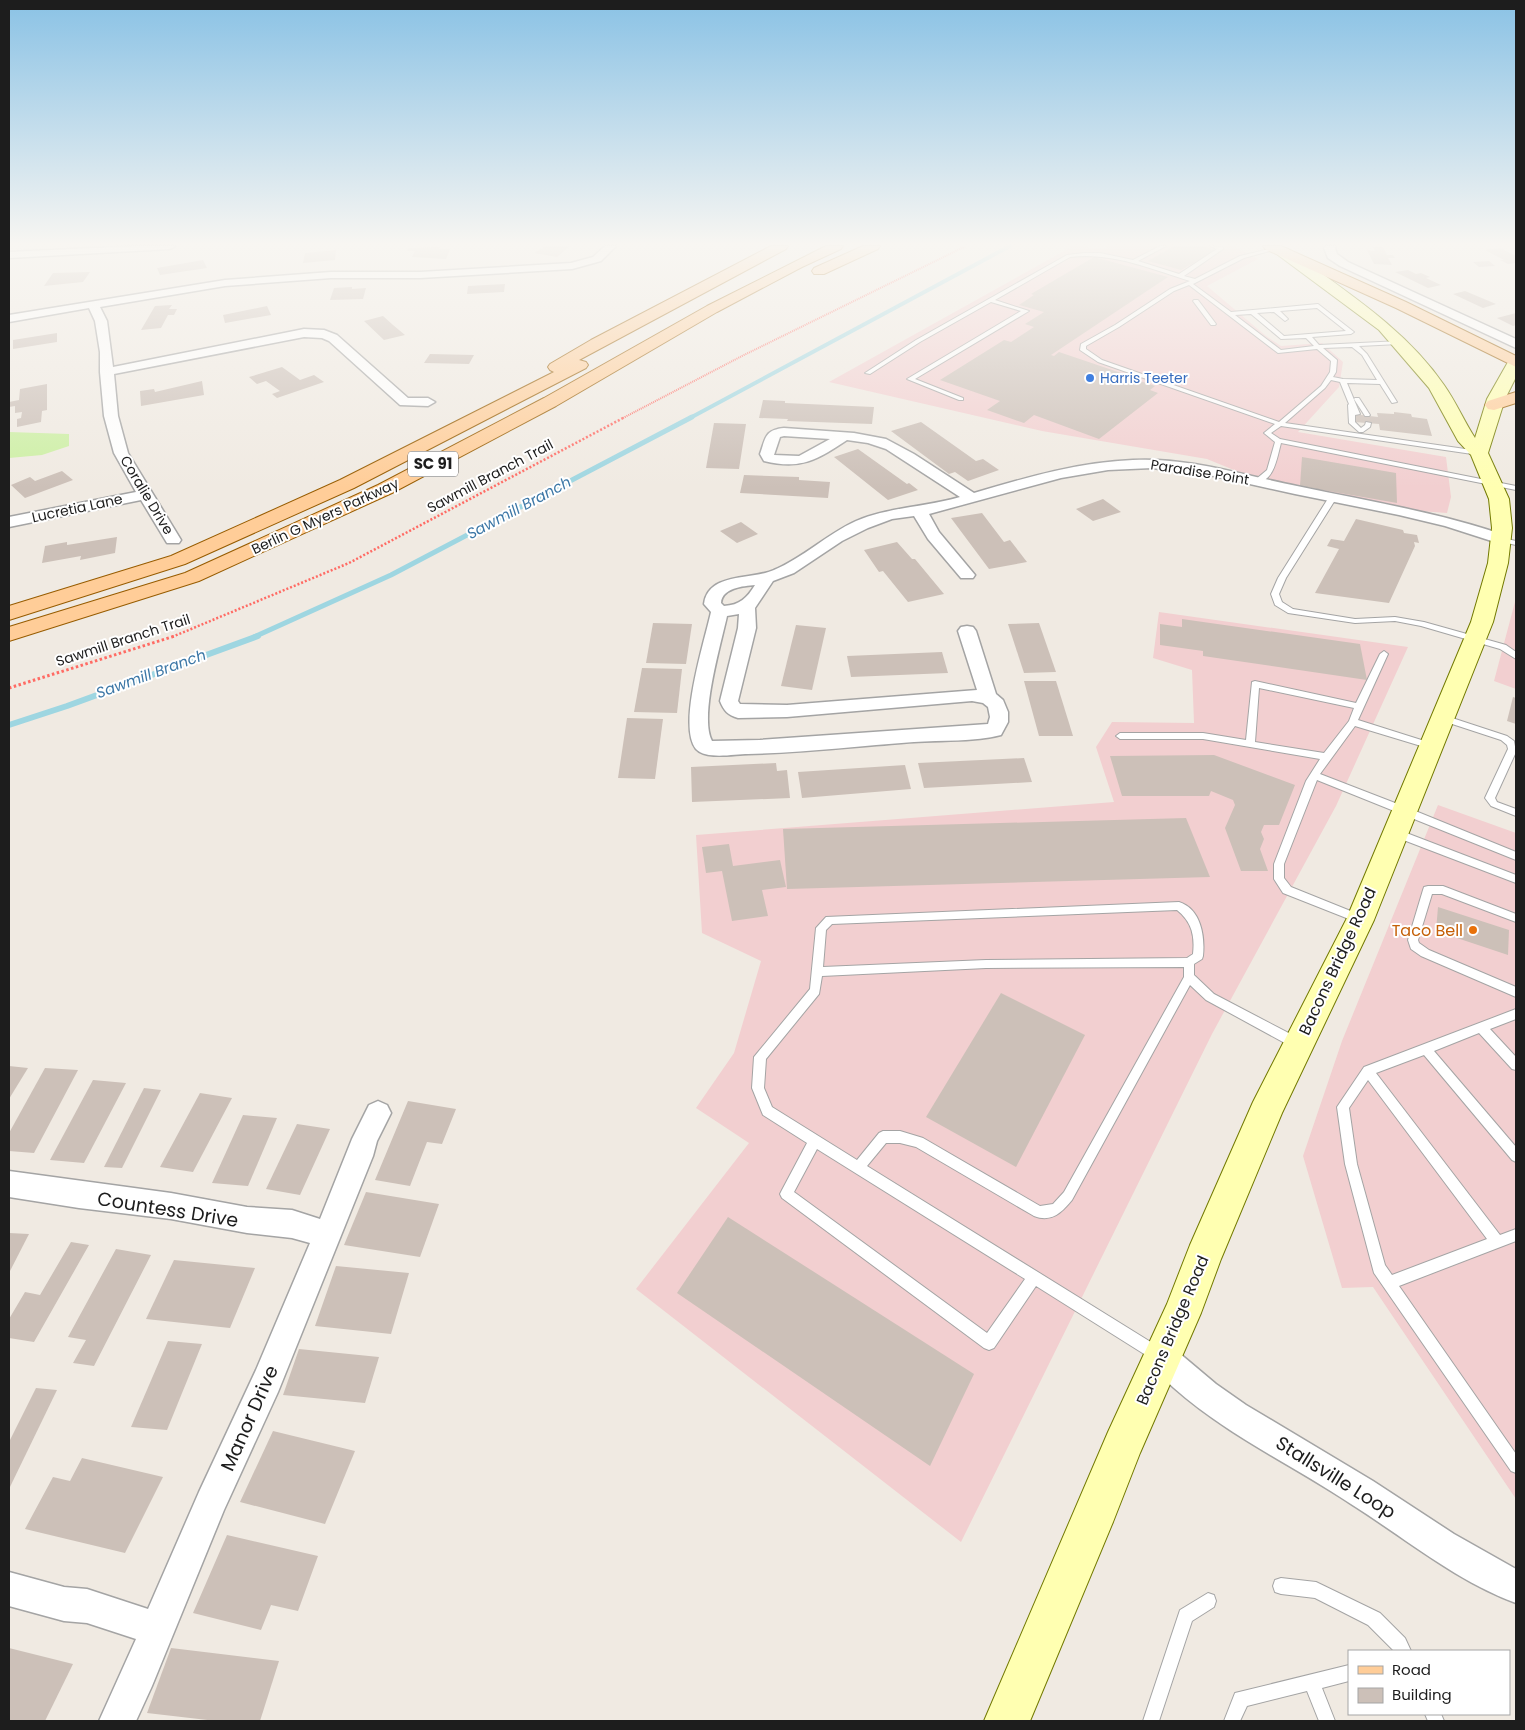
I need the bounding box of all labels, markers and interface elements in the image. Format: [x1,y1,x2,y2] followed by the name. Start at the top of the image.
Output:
[1100,368,1188,388] place label: Harris Teeter
[1084,372,1096,384] marker: Harris Teeter
[424,436,556,516] street label: Sawmill Branch Trail
[116,452,179,539] street label: Coralie Drive
[408,452,458,476] road number: SC 91
[1149,454,1251,490] street label: Paradise Point
[248,473,402,559] street label: Berlin G Myers Parkway
[464,473,574,543] water label: Sawmill Branch
[30,489,125,527] street label: Lucretia Lane
[53,609,193,671] street label: Sawmill Branch Trail
[93,644,209,703] water label: Sawmill Branch
[1293,884,1382,1039] street label: Bacons Bridge Road
[1392,919,1463,942] place label: Taco Bell
[1467,924,1479,936] marker: Taco Bell
[95,1185,240,1234] street label: Countess Drive
[1131,1252,1214,1409] street label: Bacons Bridge Road
[214,1361,285,1475] street label: Manor Drive
[1270,1430,1401,1525] street label: Stallsville Loop
[1348,1650,1510,1715] legend
[1392,1659,1431,1680] text: Road
[1392,1684,1452,1705] text: Building

